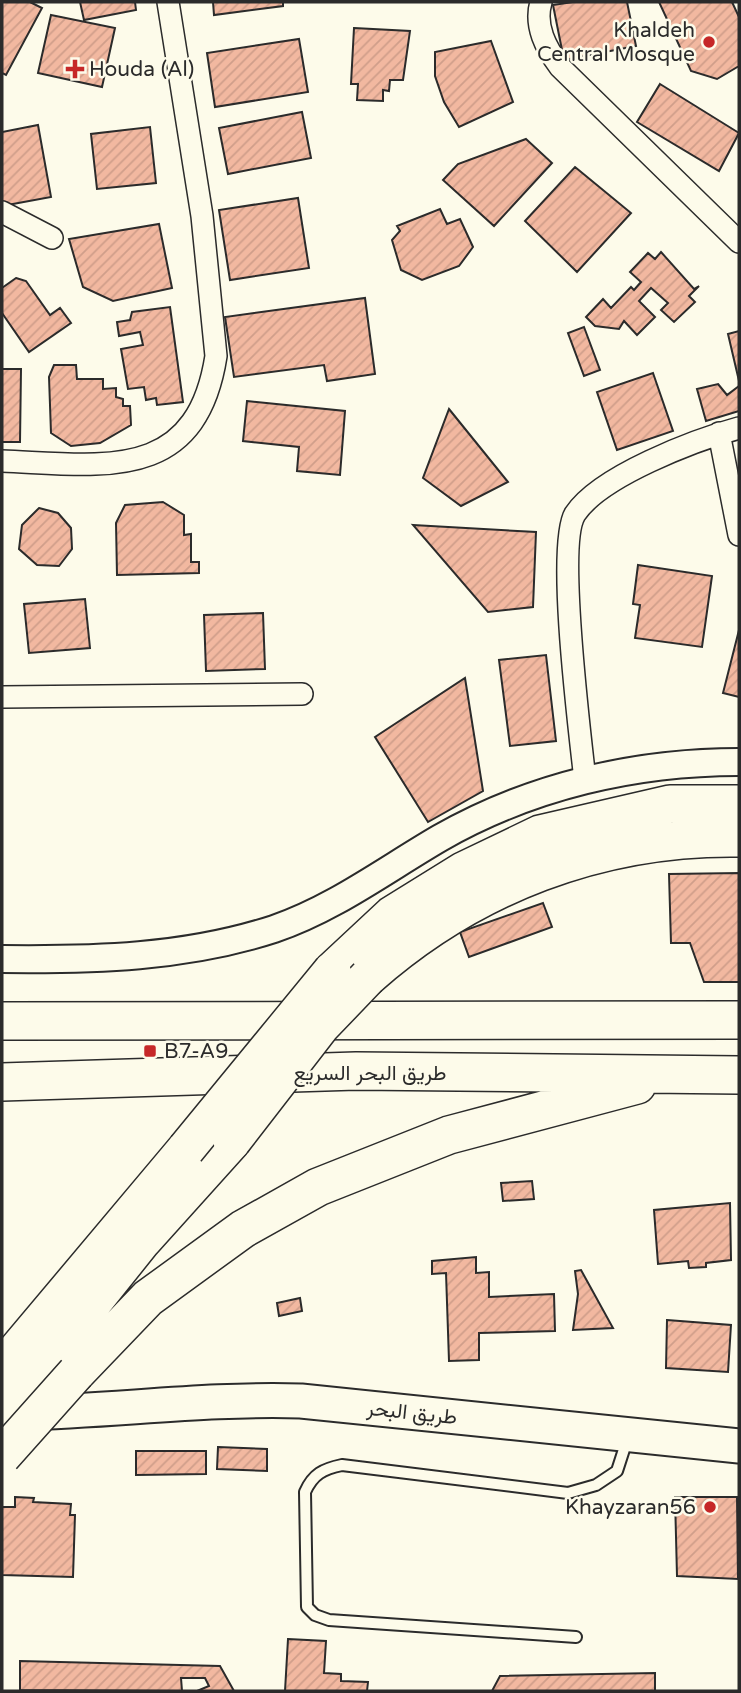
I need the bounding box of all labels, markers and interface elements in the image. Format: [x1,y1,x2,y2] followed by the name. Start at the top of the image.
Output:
[537,18,695,67] place label: Khaldeh Central Mosque
[701,34,717,50] marker: Khaldeh Central Mosque
[89,57,194,82] place label: Houda (Al)
[67,61,83,77] marker: Houda (Al)
[164,1039,228,1064] place label: B7-A9
[142,1043,158,1059] marker: B7-A9
[293,1061,447,1087] street label: طريق البحر السريع
[365,1396,458,1430] street label: طريق البحر
[565,1495,696,1520] place label: Khayzaran56
[702,1499,718,1515] marker: Khayzaran56

